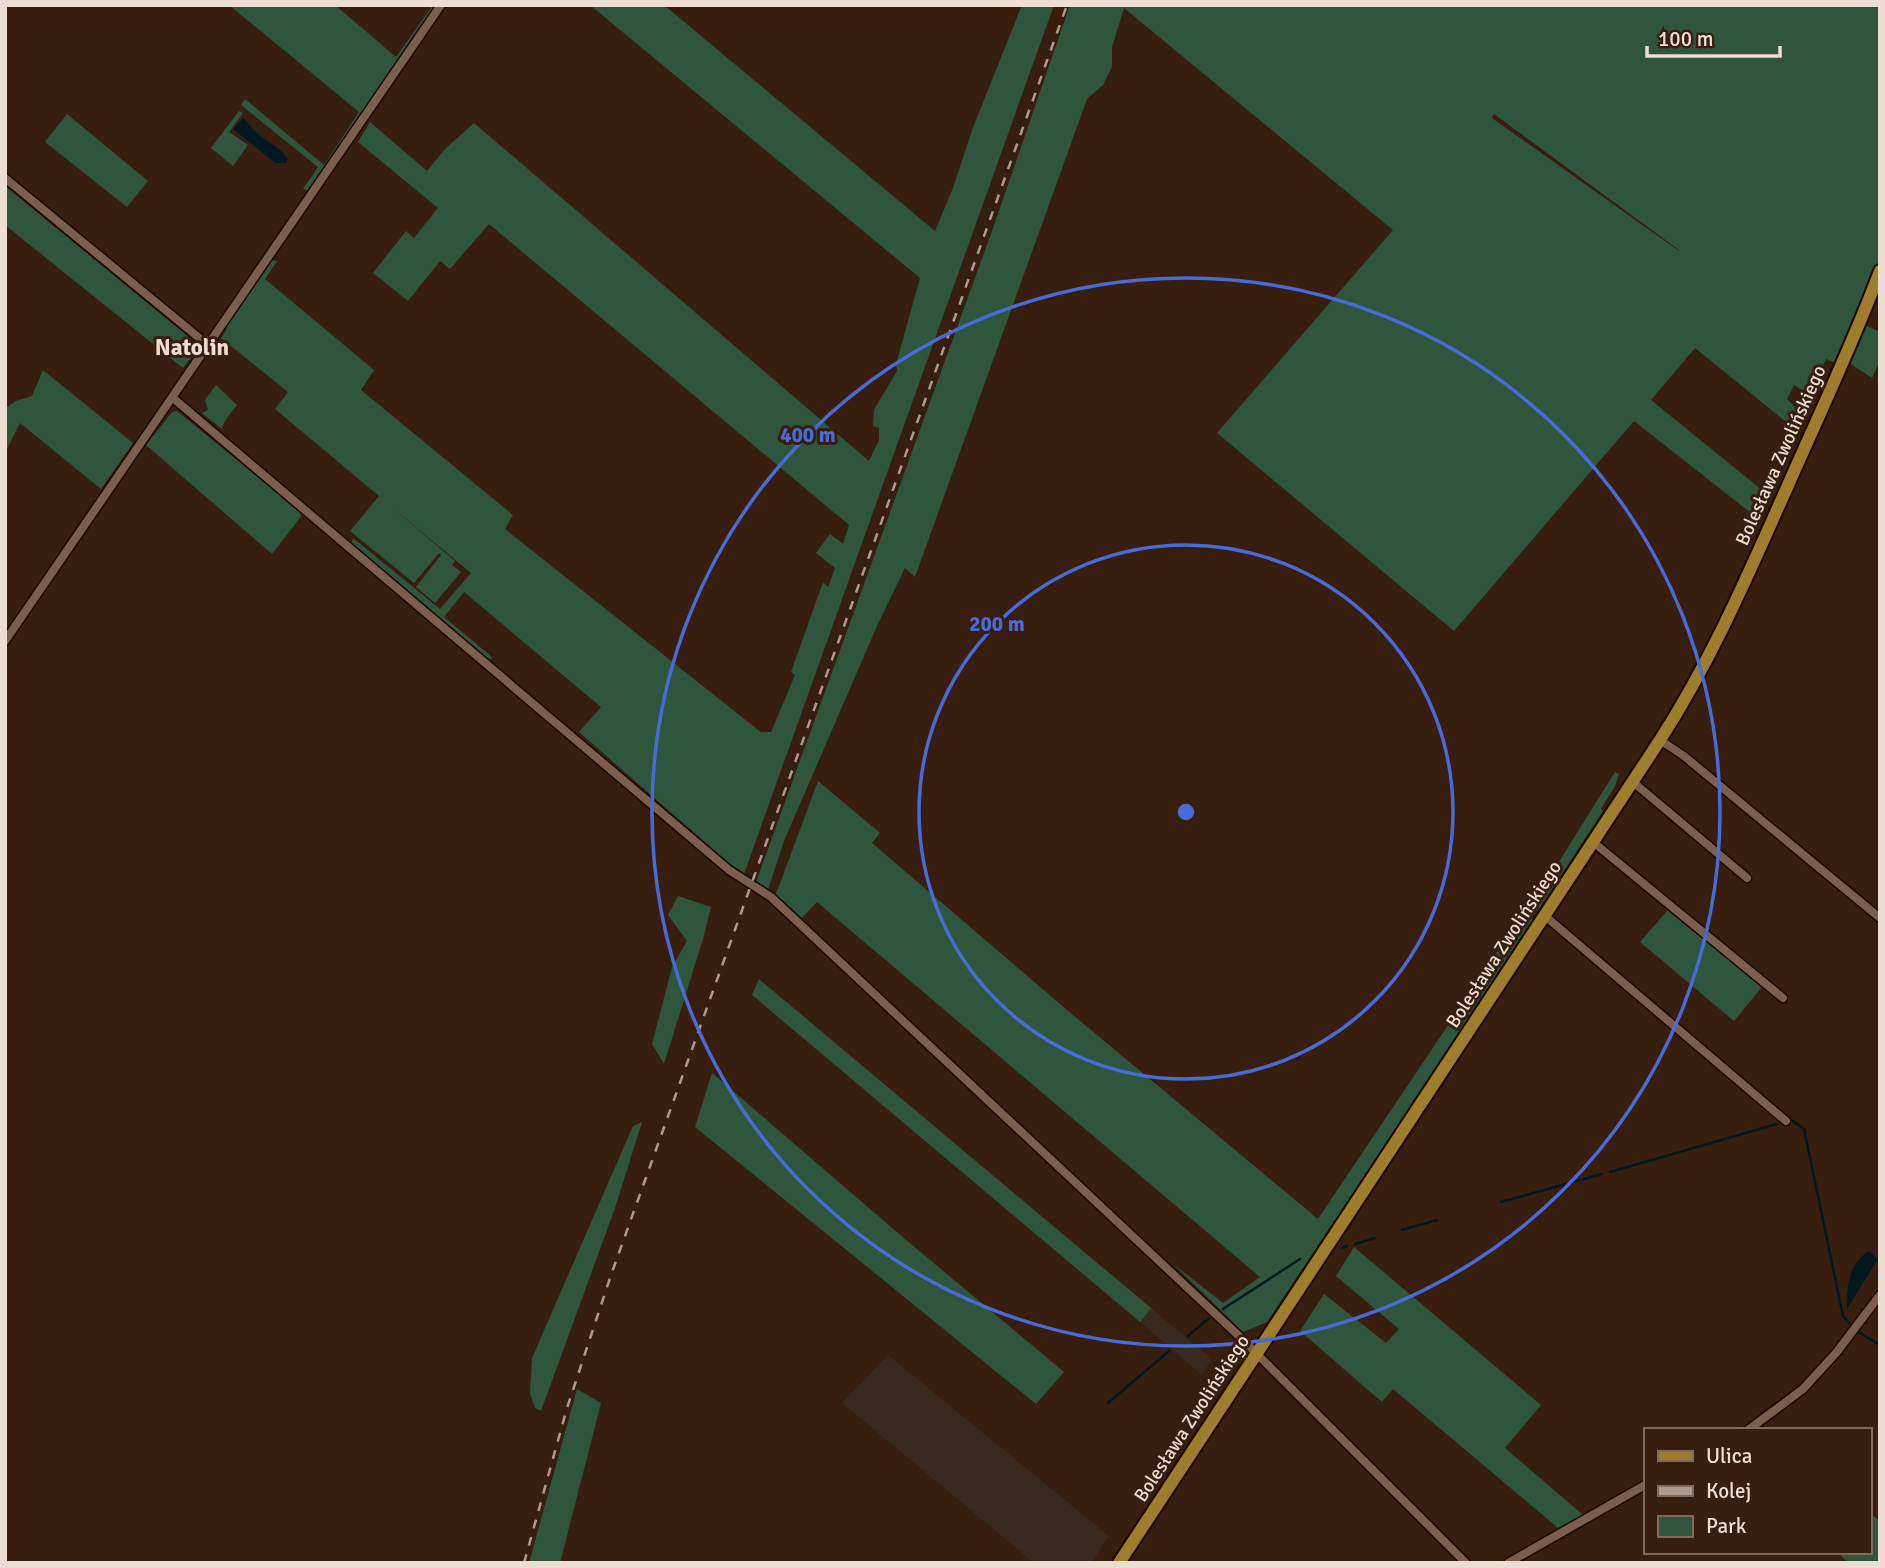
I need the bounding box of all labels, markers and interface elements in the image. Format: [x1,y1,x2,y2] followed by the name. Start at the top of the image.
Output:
[1647,14,1780,58] scale bar
[1658,26,1713,52] text: 100 m
[155,333,229,362] district label: Natolin
[1730,362,1831,549] street label: Bolesława Zwolińskiego
[780,422,836,448] text: 400 m
[969,611,1025,637] text: 200 m
[1174,800,1198,824] centre of rings
[1441,856,1567,1033] street label: Bolesława Zwolińskiego
[1129,1330,1255,1507] street label: Bolesława Zwolińskiego
[1644,1428,1871,1554] legend
[1706,1443,1752,1469] text: Ulica
[1706,1478,1751,1504] text: Kolej
[1706,1513,1747,1539] text: Park

